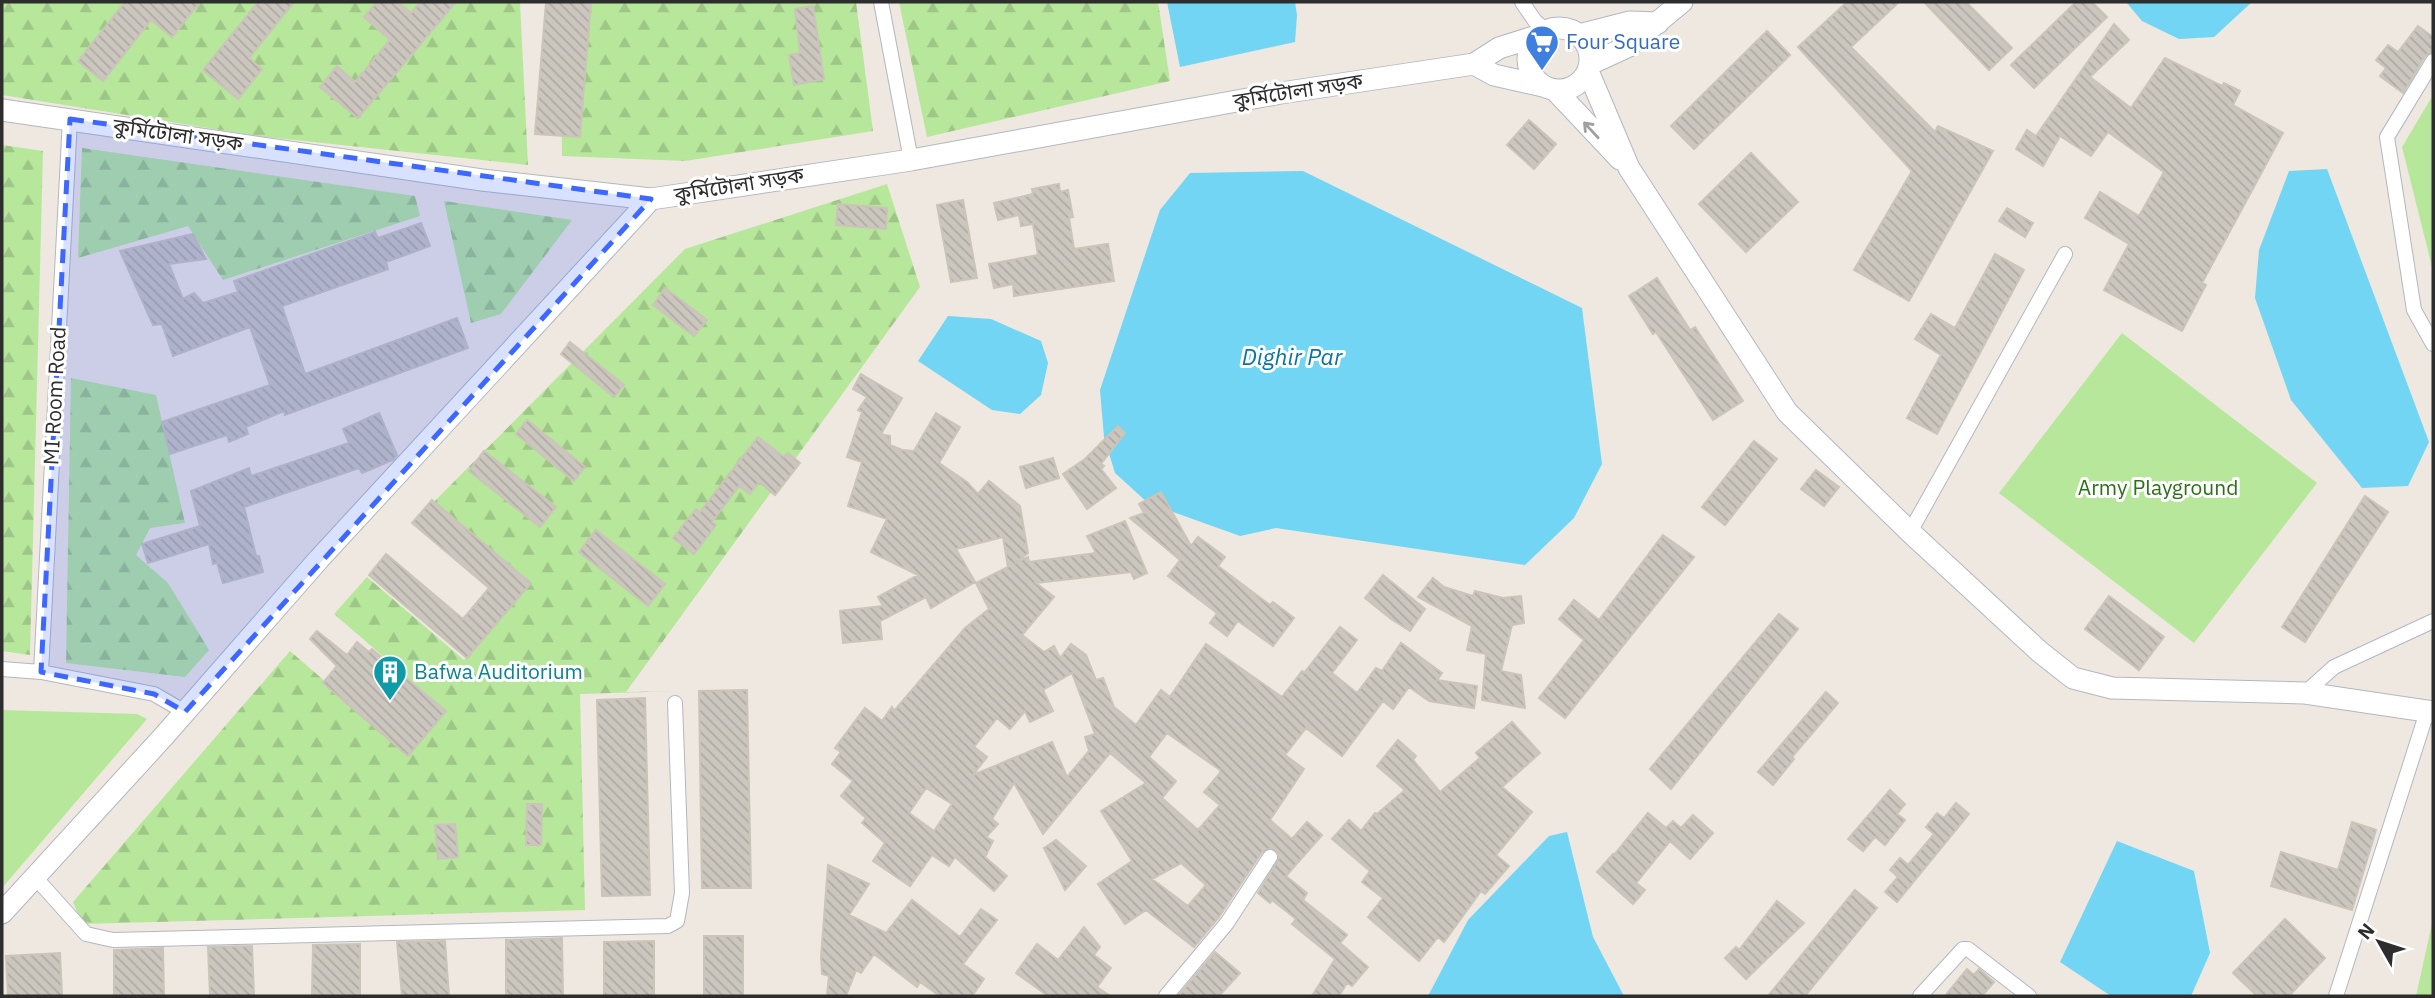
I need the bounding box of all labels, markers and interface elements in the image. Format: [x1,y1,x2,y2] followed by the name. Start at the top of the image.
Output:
[1523,23,1561,72] supermarket icon: Four Square
[1566,27,1680,55] place label: Four Square
[1230,66,1366,114] street label: কুর্মিটোলা সড়ক
[110,111,246,157] street label: কুর্মিটোলা সড়ক
[1583,121,1599,139] one-way arrow
[671,160,807,208] street label: কুর্মিটোলা সড়ক
[36,326,72,466] street label: MI Room Road
[1242,341,1343,371] water label: Dighir Par
[2078,473,2238,501] park label: Army Playground
[371,653,409,702] building icon: Bafwa Auditorium
[414,657,583,685] place label: Bafwa Auditorium
[2344,907,2414,977] north arrow
[2352,918,2379,944] text: N

